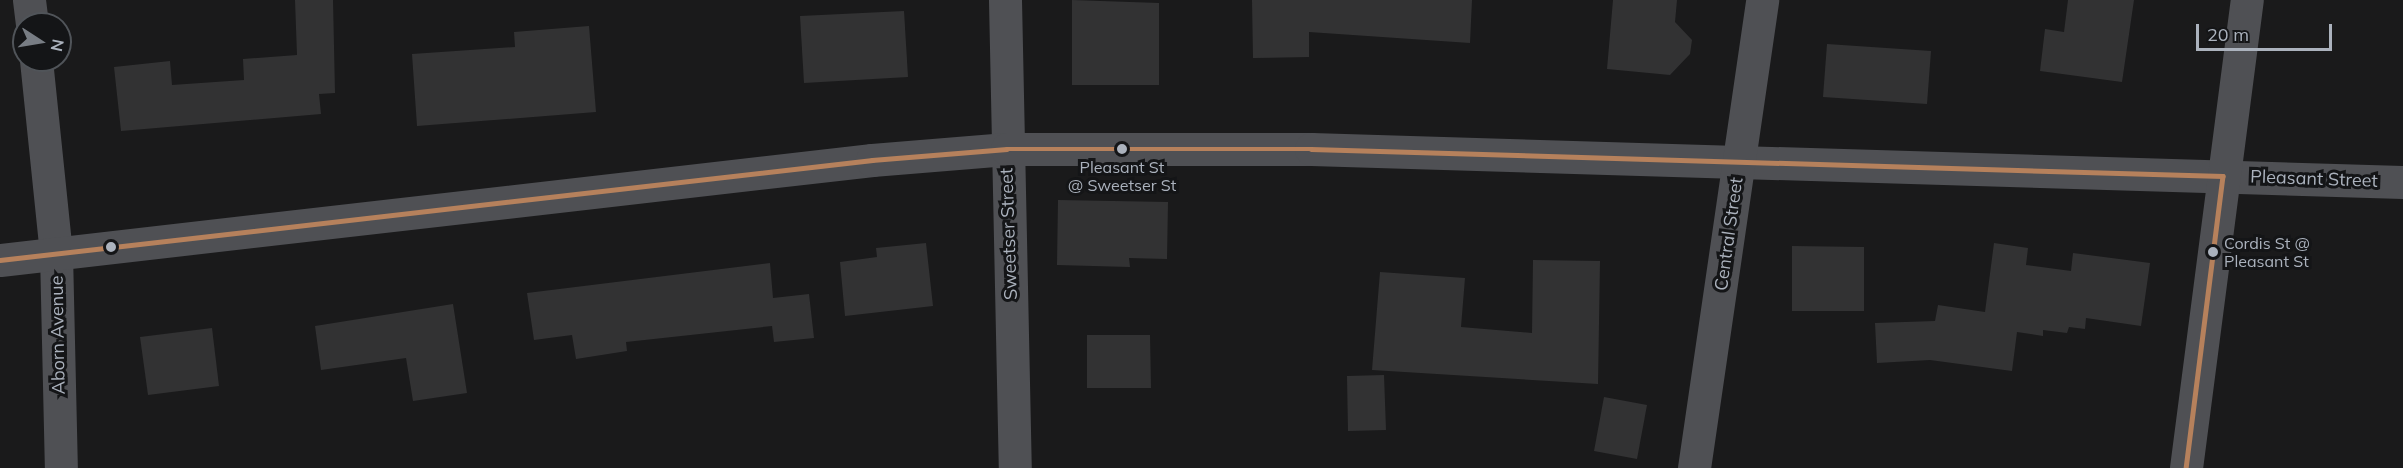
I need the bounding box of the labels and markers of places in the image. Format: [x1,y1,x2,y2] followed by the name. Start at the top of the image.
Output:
[1116,143,1128,155] marker: Pleasant St @ Sweetser St
[1068,157,1176,195] place label: Pleasant St @ Sweetser St
[2224,233,2310,271] place label: Cordis St @ Pleasant St
[105,241,117,253] unlabelled marker
[2207,246,2219,258] marker: Cordis St @ Pleasant St

